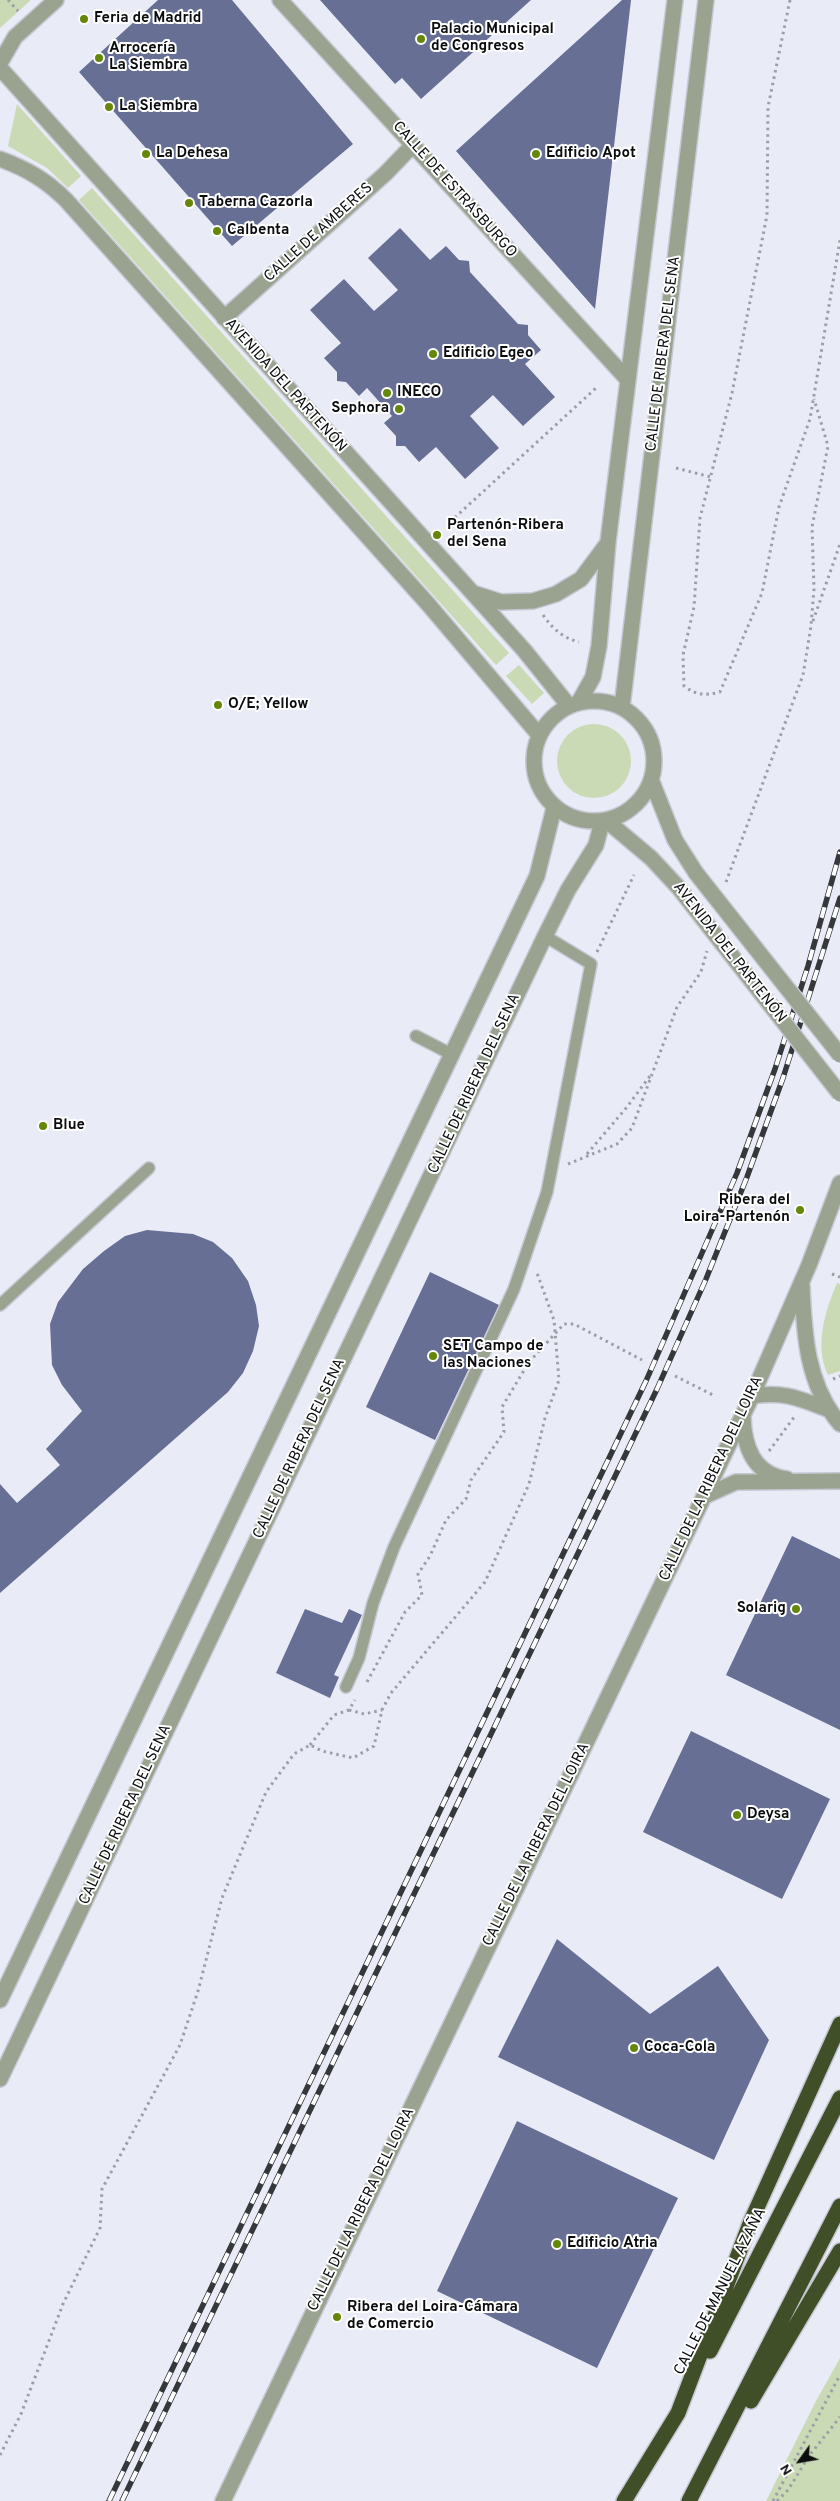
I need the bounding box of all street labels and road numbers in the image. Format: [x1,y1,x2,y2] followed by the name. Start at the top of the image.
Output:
[388,118,520,262] street label: CALLE DE ESTRASBURGO
[261,180,377,286] street label: CALLE DE AMBERES
[643,255,685,453] street label: CALLE DE RIBERA DEL SENA
[220,316,350,456] street label: AVENIDA DEL PARTENÓN
[669,879,789,1027] street label: AVENIDA DEL PARTENÓN
[425,991,525,1177] street label: CALLE DE RIBERA DEL SENA
[250,1356,350,1542] street label: CALLE DE RIBERA DEL SENA
[657,1374,767,1584] street label: CALLE DE LA RIBERA DEL LOIRA
[76,1722,176,1908] street label: CALLE DE RIBERA DEL SENA
[480,1740,594,1950] street label: CALLE DE LA RIBERA DEL LOIRA
[305,2105,419,2315] street label: CALLE DE LA RIBERA DEL LOIRA
[671,2206,771,2378] street label: CALLE DE MANUEL AZAÑA

